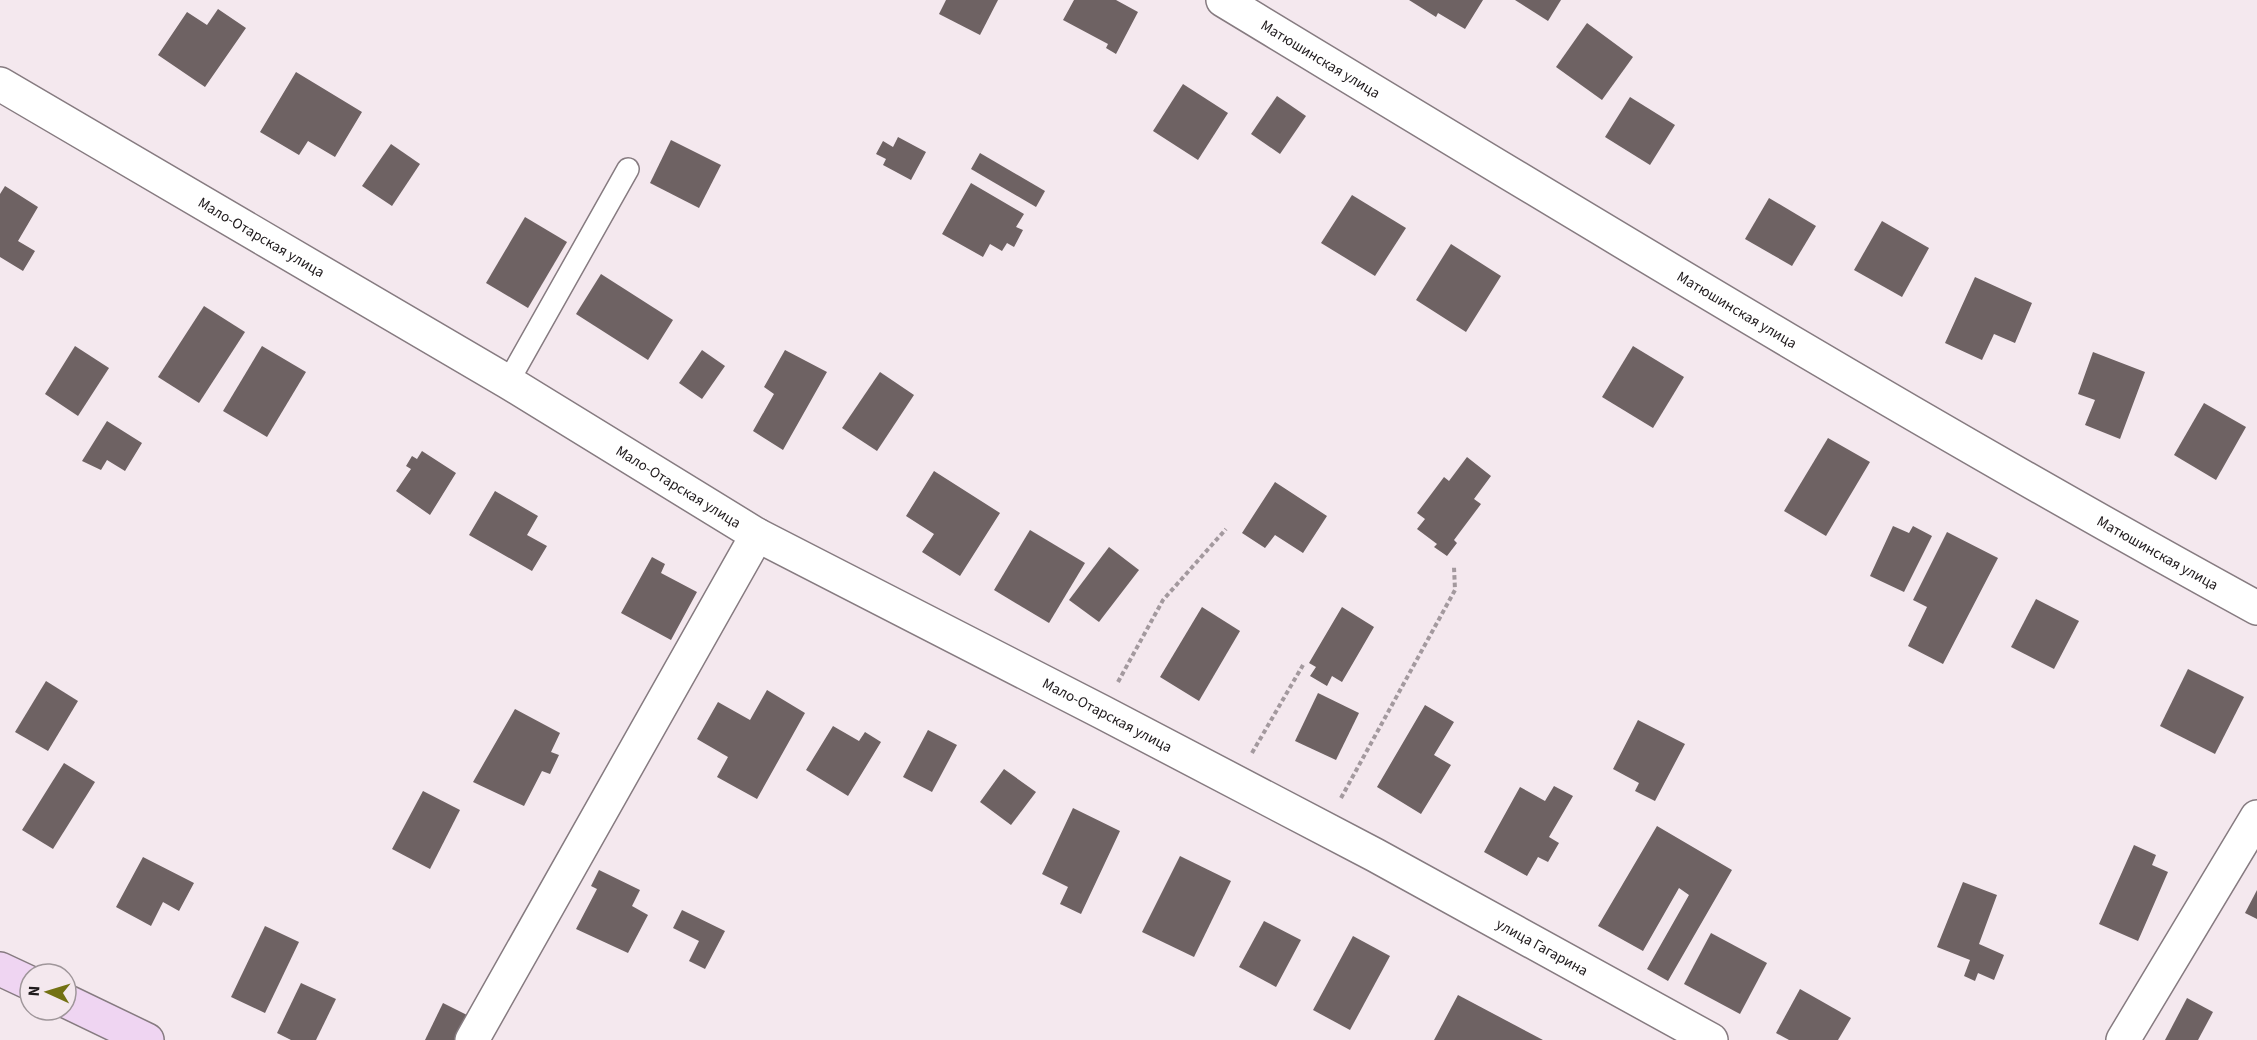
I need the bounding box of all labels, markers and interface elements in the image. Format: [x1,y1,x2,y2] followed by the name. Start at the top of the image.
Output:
[1257,15,1384,103] street label: Матюшинская улица
[194,192,329,283] street label: Мало-Отарская улица
[1673,266,1801,354] street label: Матюшинская улица
[612,440,745,533] street label: Мало-Отарская улица
[2093,511,2222,595] street label: Матюшинская улица
[1039,673,1176,757] street label: Мало-Отарская улица
[1492,913,1592,981] street label: улица Гагарина
[18,962,78,1022] north arrow
[23,985,45,997] text: N

